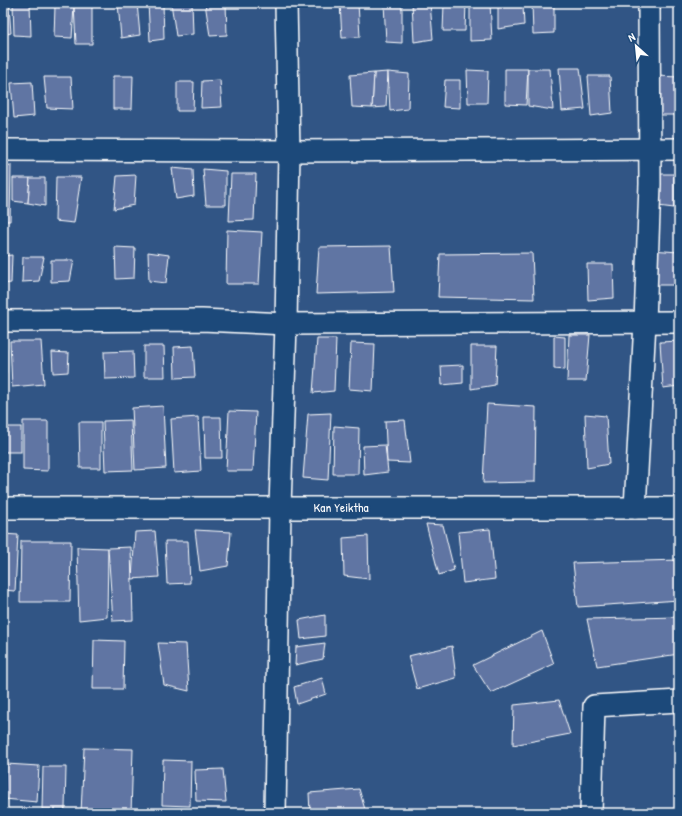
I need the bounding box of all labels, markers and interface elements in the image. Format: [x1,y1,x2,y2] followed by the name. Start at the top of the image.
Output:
[616,26,656,66] north arrow
[626,29,637,45] text: N
[313,498,369,516] street label: Kan Yeiktha

